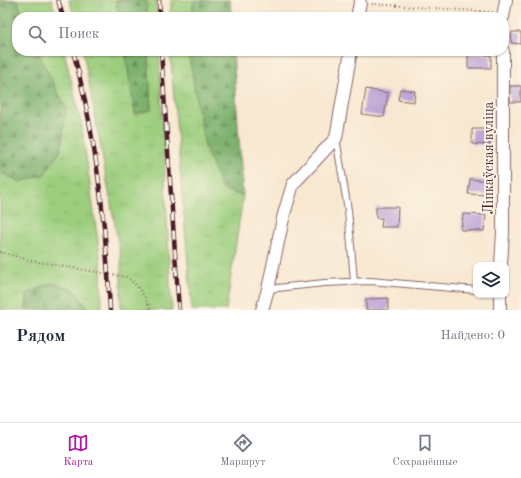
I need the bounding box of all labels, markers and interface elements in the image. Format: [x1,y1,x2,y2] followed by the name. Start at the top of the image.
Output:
[12,12,509,56] search box
[26,23,48,45] icon: search
[58,27,99,42] text: Поиск
[482,101,496,215] street label: Ліпкаўская вуліца
[473,262,509,298] map controls
[473,262,509,298] button: layers
[16,328,65,345] text: Рядом
[441,329,505,342] text: Найдено: 0
[64,432,93,470] tab: Карта
[220,432,266,470] tab: Маршрут
[393,432,457,470] tab: Сохранённые

